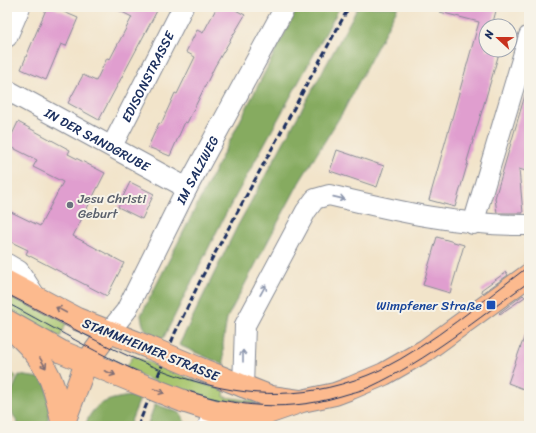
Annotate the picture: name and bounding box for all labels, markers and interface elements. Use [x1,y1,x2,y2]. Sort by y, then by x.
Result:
north arrow [478,18,518,58]
street label: EDISONSTRASSE [115,26,181,126]
text: N [479,27,500,42]
street label: IN DER SANDGRUBE [39,101,155,178]
street label: IM SALZWEG [169,132,225,209]
place label: Jesu Christi Geburt [77,187,147,225]
one-way arrow [332,194,345,202]
marker: Jesu Christi Geburt [65,200,75,210]
one-way arrow [259,284,267,296]
place label: Wimpfener Straße [376,294,482,317]
marker: Wimpfener Straße [485,299,497,311]
one-way arrow [55,306,67,314]
street label: STAMMHEIMER STRASSE [79,311,223,388]
one-way arrow [239,350,247,363]
one-way arrow [39,357,47,369]
one-way arrow [104,369,116,377]
one-way arrow [153,388,165,396]

